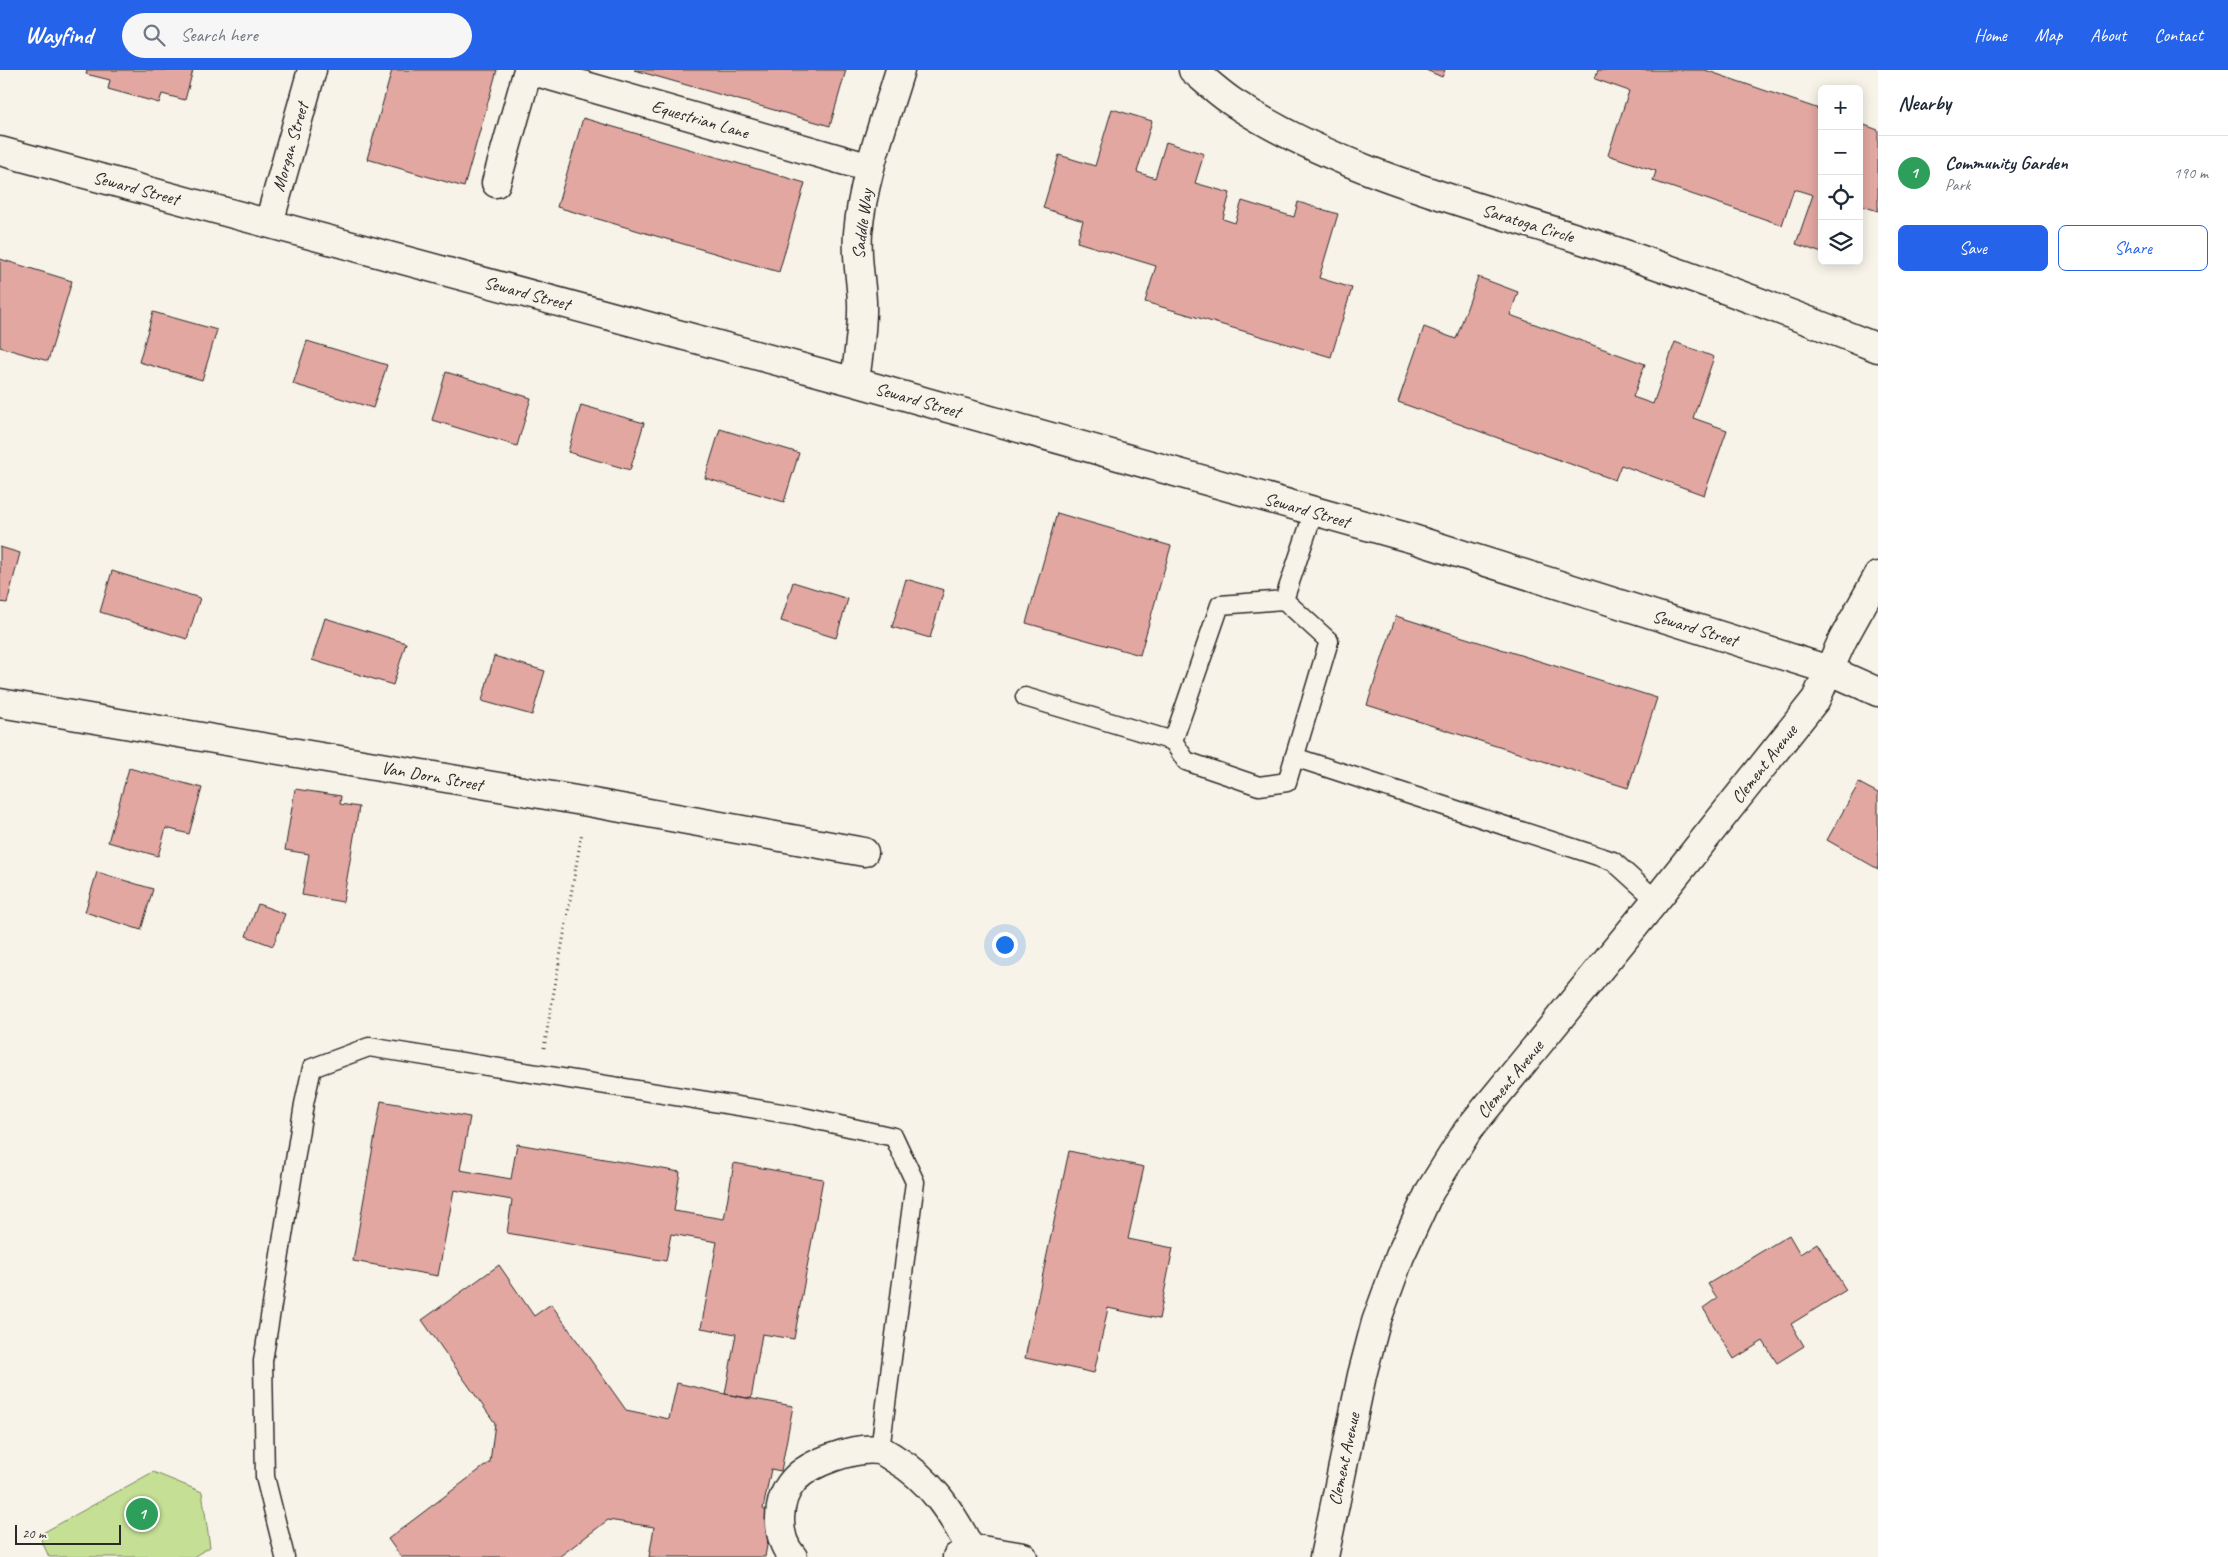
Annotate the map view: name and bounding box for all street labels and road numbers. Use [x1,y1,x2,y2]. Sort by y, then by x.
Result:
street label: Equestrian Lane [649,95,752,144]
street label: Morgan Street [267,97,314,194]
street label: Seward Street [91,166,184,211]
street label: Saddle Way [847,186,877,260]
street label: Saratoga Circle [1480,199,1578,248]
street label: Seward Street [482,271,575,316]
street label: Seward Street [873,377,966,424]
street label: Seward Street [1262,487,1355,534]
street label: Seward Street [1650,605,1743,652]
street label: Clement Avenue [1726,719,1802,808]
street label: Van Dorn Street [380,756,487,796]
street label: Clement Avenue [1472,1035,1549,1123]
street label: Clement Avenue [1323,1410,1365,1507]

